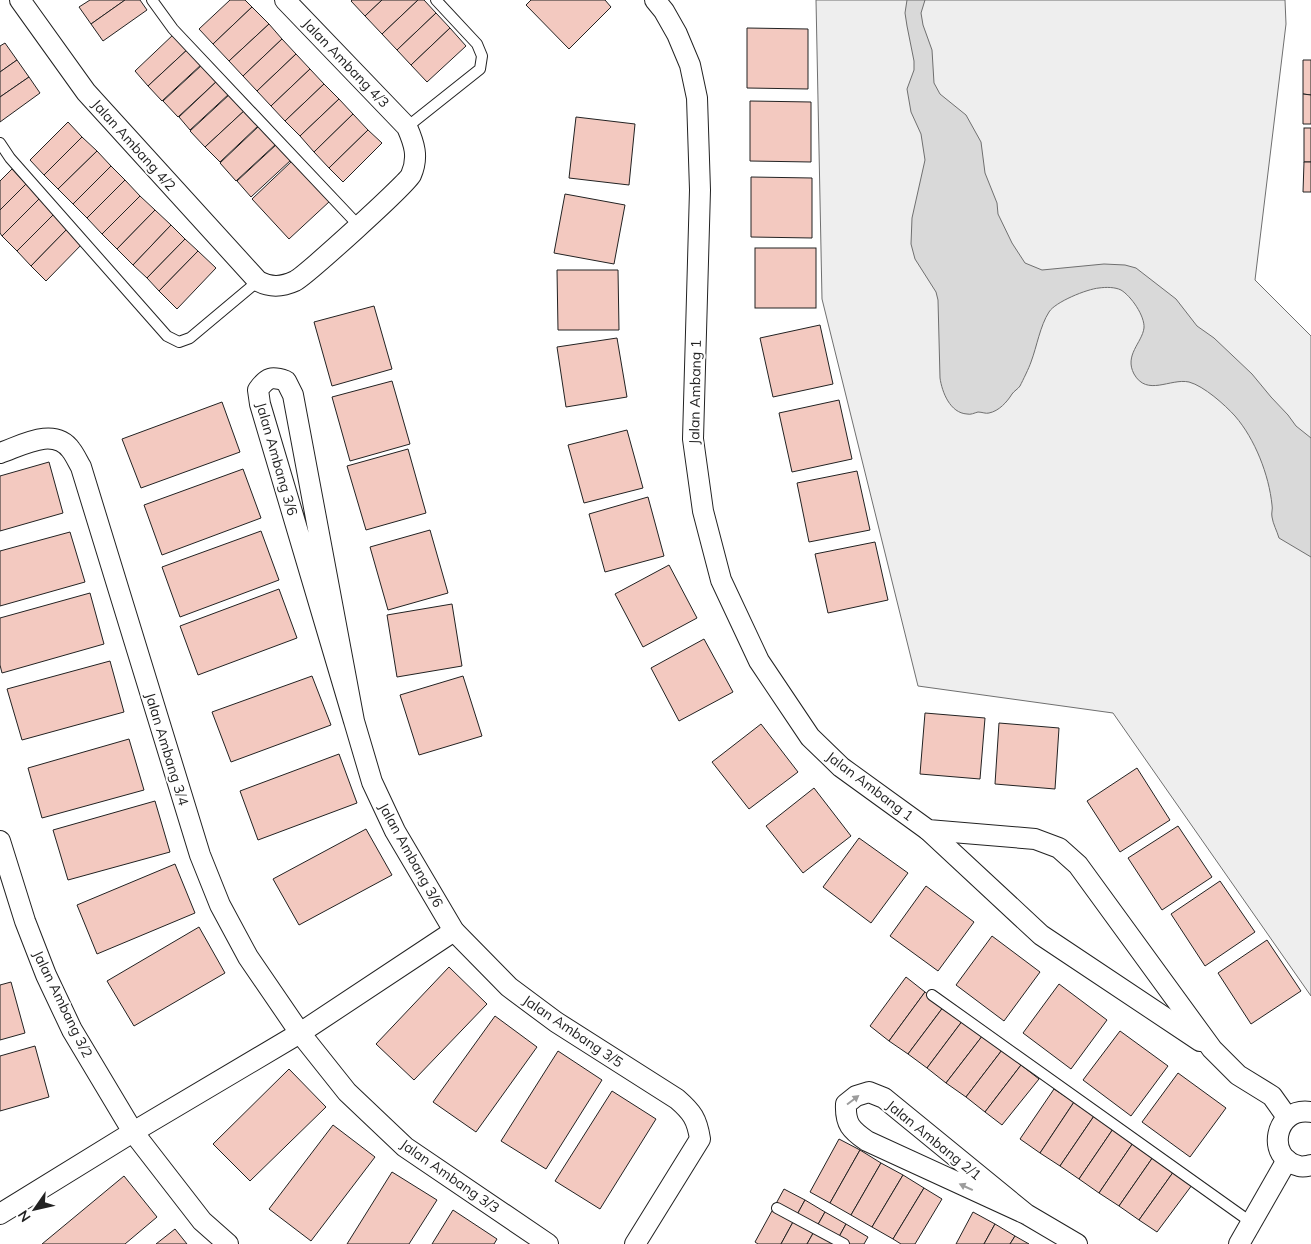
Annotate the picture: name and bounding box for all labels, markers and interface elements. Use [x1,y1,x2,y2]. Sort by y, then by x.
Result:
street label: Jalan Ambang 4/3 [299,15,393,111]
street label: Jalan Ambang 4/2 [88,95,180,195]
street label: Jalan Ambang 1 [685,340,705,444]
street label: Jalan Ambang 3/6 [252,400,302,518]
street label: Jalan Ambang 3/4 [141,690,193,808]
street label: Jalan Ambang 1 [823,747,917,825]
street label: Jalan Ambang 3/6 [375,799,447,911]
street label: Jalan Ambang 3/2 [29,947,97,1061]
street label: Jalan Ambang 3/5 [519,991,627,1071]
one-way arrow [846,1095,860,1105]
street label: Jalan Ambang 2/1 [883,1096,985,1184]
street label: Jalan Ambang 3/3 [397,1135,503,1217]
one-way arrow [959,1182,973,1190]
north arrow [10,1184,60,1234]
text: N [14,1207,35,1226]

